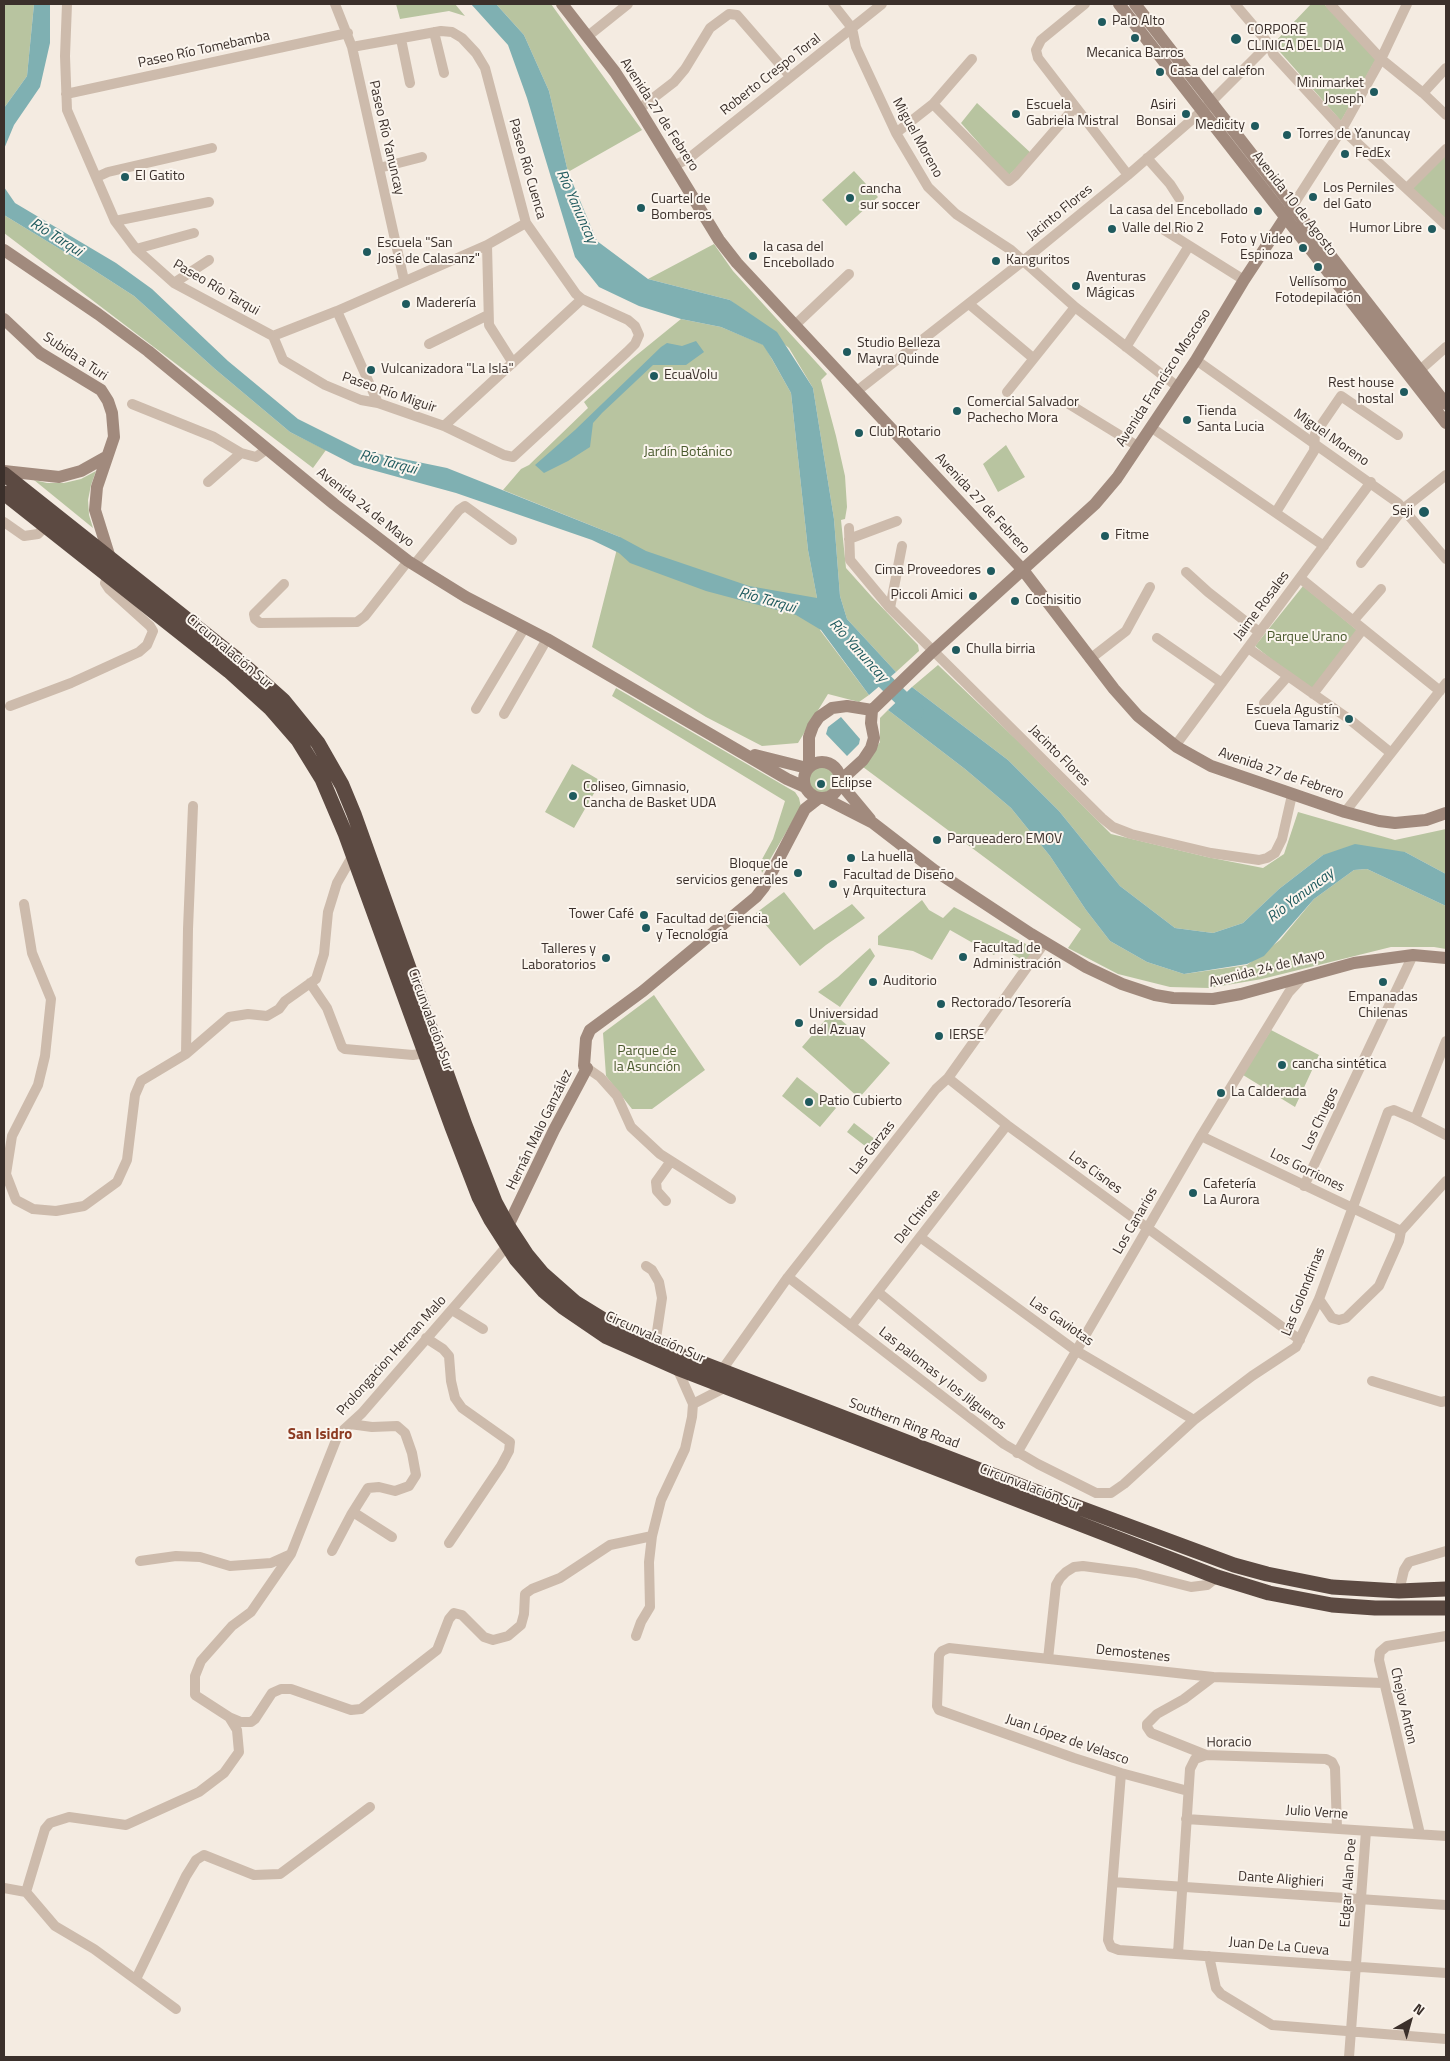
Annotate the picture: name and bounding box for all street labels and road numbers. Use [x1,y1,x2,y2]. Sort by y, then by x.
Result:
street label: Paseo Río Tomebamba [137,28,271,72]
street label: Roberto Crespo Toral [717,31,825,119]
street label: Avenida 27 de Febrero [616,55,702,175]
street label: Paseo Río Yanuncay [365,79,407,197]
street label: Miguel Moreno [888,95,946,181]
street label: Paseo Río Cuenca [505,117,549,221]
street label: Avenida 10 de Agosto [1248,148,1340,260]
street label: Jacinto Flores [1024,181,1096,245]
street label: Paseo Río Tarqui [170,256,262,320]
street label: Avenida Francisco Moscoso [1113,306,1215,450]
street label: Subida a Turi [39,329,111,385]
street label: Paseo Río Miguir [340,369,438,417]
street label: Miguel Moreno [1290,406,1372,470]
street label: Avenida 27 de Febrero [931,450,1033,558]
street label: Avenida 24 de Mayo [313,465,417,551]
street label: Jaime Rosales [1231,568,1293,644]
street label: Circunvalación Sur [183,611,275,693]
street label: Jacinto Flores [1025,722,1093,790]
street label: Avenida 27 de Febrero [1216,745,1346,803]
street label: Avenida 24 de Mayo [1207,946,1327,992]
street label: Circunvalación Sur [404,967,456,1073]
street label: Hernán Malo Ganzález [503,1067,577,1193]
street label: Los Chugos [1299,1085,1343,1153]
street label: Las Garzas [847,1118,899,1178]
street label: Los Gorriones [1267,1146,1347,1196]
street label: Los Cisnes [1065,1148,1125,1198]
street label: Los Canarios [1110,1185,1162,1257]
street label: Del Chirote [891,1186,945,1248]
street label: Las Golondrinas [1279,1245,1329,1339]
street label: Prolongacion Hernan Malo [334,1293,450,1419]
street label: Las Gaviotas [1026,1294,1096,1350]
street label: Circunvalación Sur [603,1309,707,1367]
street label: Las palomas y los Jilgueros [875,1324,1009,1434]
street label: Southern Ring Road [846,1395,962,1453]
street label: Circunvalación Sur [977,1461,1083,1515]
street label: Demostenes [1095,1642,1171,1666]
street label: Chejov Anton [1386,1666,1420,1746]
street label: Juan López de Velasco [1003,1711,1131,1769]
street label: Horacio [1206,1734,1252,1752]
street label: Julio Verne [1285,1802,1349,1824]
street label: Edgar Alan Poe [1338,1838,1360,1928]
street label: Dante Alighieri [1238,1869,1324,1891]
street label: Juan De La Cueva [1228,1934,1330,1960]

